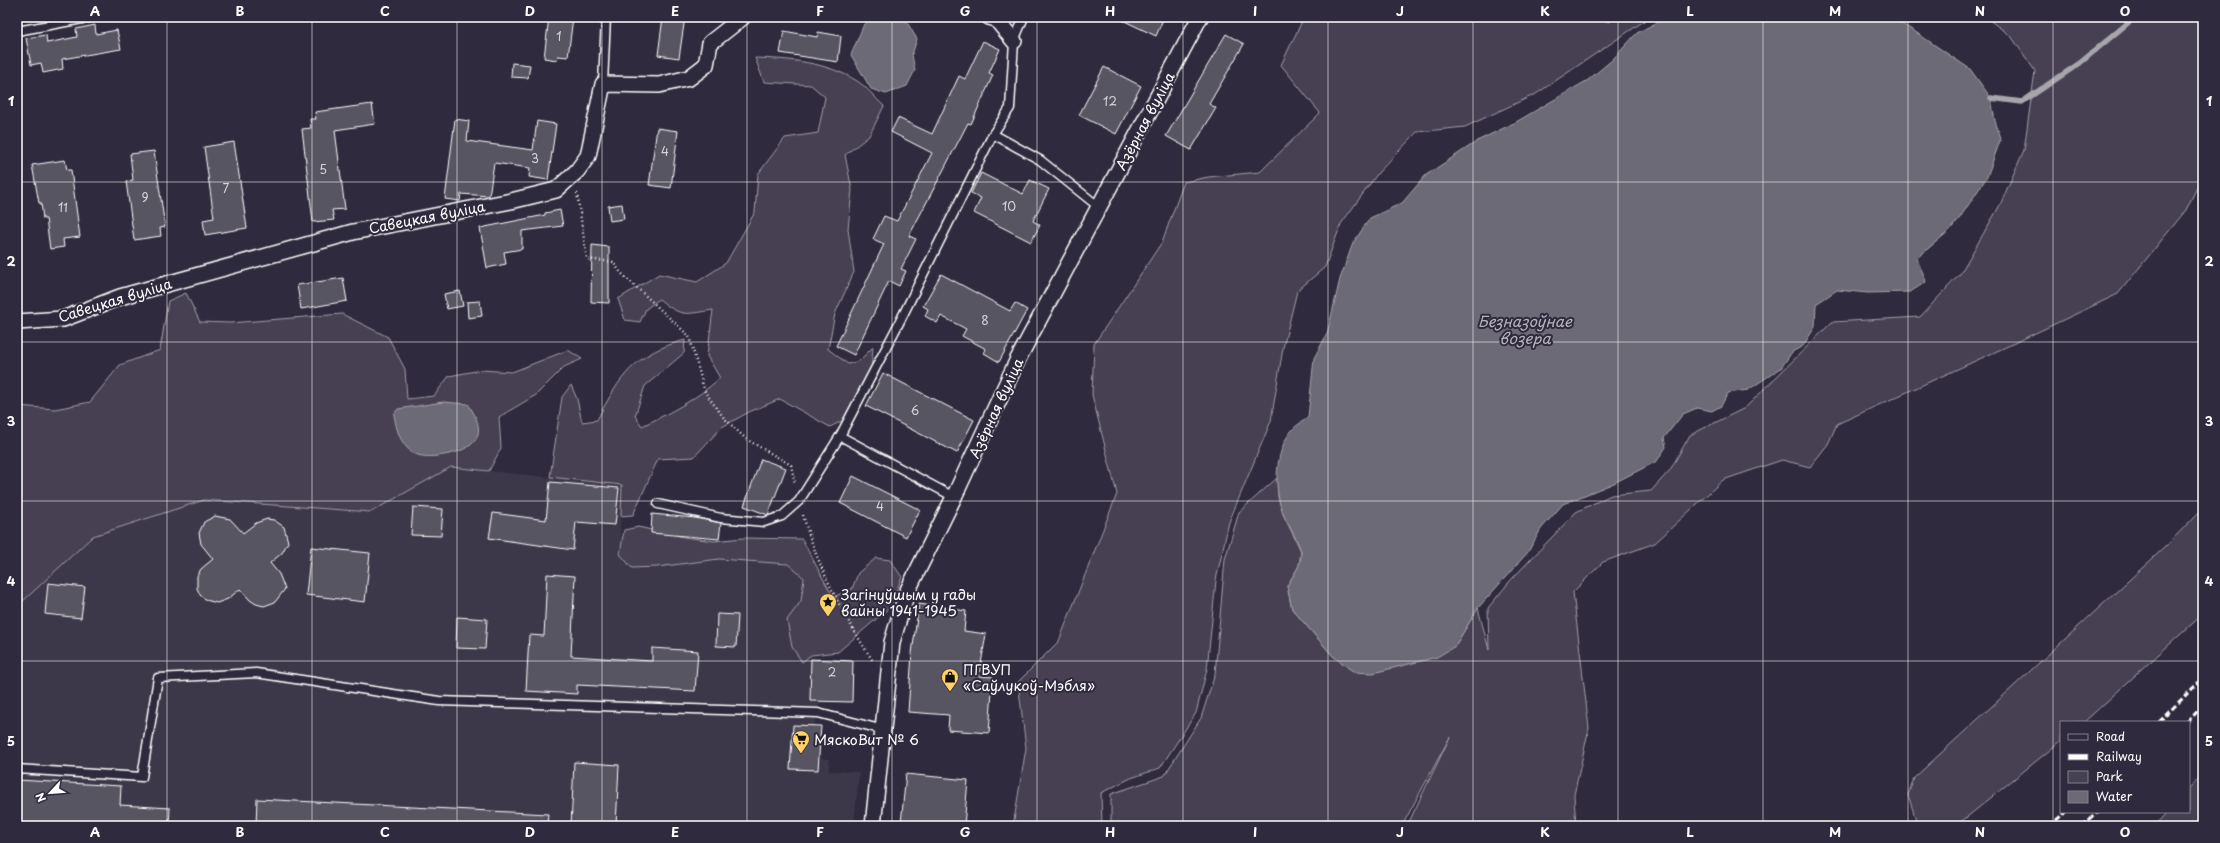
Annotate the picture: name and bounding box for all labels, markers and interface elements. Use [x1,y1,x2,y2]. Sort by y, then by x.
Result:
text: A [90,1,100,20]
text: B [236,1,245,20]
text: C [380,1,390,20]
text: D [525,1,535,20]
text: E [671,1,679,20]
text: F [816,1,824,20]
text: G [960,1,970,20]
text: H [1105,1,1115,20]
text: I [1253,1,1257,20]
text: J [1396,1,1404,20]
text: K [1540,1,1550,20]
text: L [1686,1,1694,20]
text: M [1829,1,1841,20]
text: N [1975,1,1985,20]
text: O [2120,1,2130,20]
house number: 1 [556,27,562,45]
street label: Азёрная вуліца [1110,68,1180,174]
text: 1 [8,91,14,110]
text: 1 [2206,91,2212,110]
house number: 12 [1103,92,1117,110]
house number: 4 [661,142,669,160]
house number: 3 [531,149,539,167]
house number: 5 [319,160,327,178]
house number: 7 [223,179,230,197]
house number: 9 [141,188,149,206]
street label: Савецкая вуліца [367,195,487,239]
house number: 10 [1002,197,1016,215]
house number: 11 [58,198,68,216]
text: 2 [6,251,16,270]
text: 2 [2204,251,2214,270]
street label: Савецкая вуліца [55,273,175,327]
water label: Безназоўнае возера [1478,309,1573,349]
house number: 8 [981,311,989,329]
street label: Азёрная вуліца [964,354,1029,462]
house number: 6 [911,401,919,419]
text: 3 [7,411,16,430]
text: 3 [2205,411,2214,430]
house number: 4 [876,497,884,515]
text: 4 [7,571,16,590]
text: 4 [2205,571,2214,590]
place label: Загінуўшым у гады вайны 1941-1945 [841,584,976,621]
place icon: Загінуўшым у гады вайны 1941-1945 [818,592,838,617]
place label: ПГВУП «Саўлукоў-Мэбля» [963,659,1095,696]
house number: 2 [828,663,836,681]
shop icon: ПГВУП «Саўлукоў-Мэбля» [940,667,960,692]
legend [2060,721,2190,813]
text: Road [2096,727,2125,745]
supermarket icon: МяскоВит № 6 [791,729,811,754]
place label: МяскоВит № 6 [814,729,919,750]
text: 5 [7,731,15,750]
text: 5 [2205,731,2213,750]
text: Railway [2096,747,2142,765]
text: Park [2096,767,2123,785]
north arrow [30,773,70,813]
text: Water [2096,787,2133,805]
text: N [31,790,50,805]
text: A [90,822,100,841]
text: B [236,822,245,841]
text: C [380,822,390,841]
text: D [525,822,535,841]
text: E [671,822,679,841]
text: F [816,822,824,841]
text: G [960,822,970,841]
text: H [1105,822,1115,841]
text: I [1253,822,1257,841]
text: J [1396,822,1404,841]
text: K [1540,822,1550,841]
text: L [1686,822,1694,841]
text: M [1829,822,1841,841]
text: N [1975,822,1985,841]
text: O [2120,822,2130,841]

